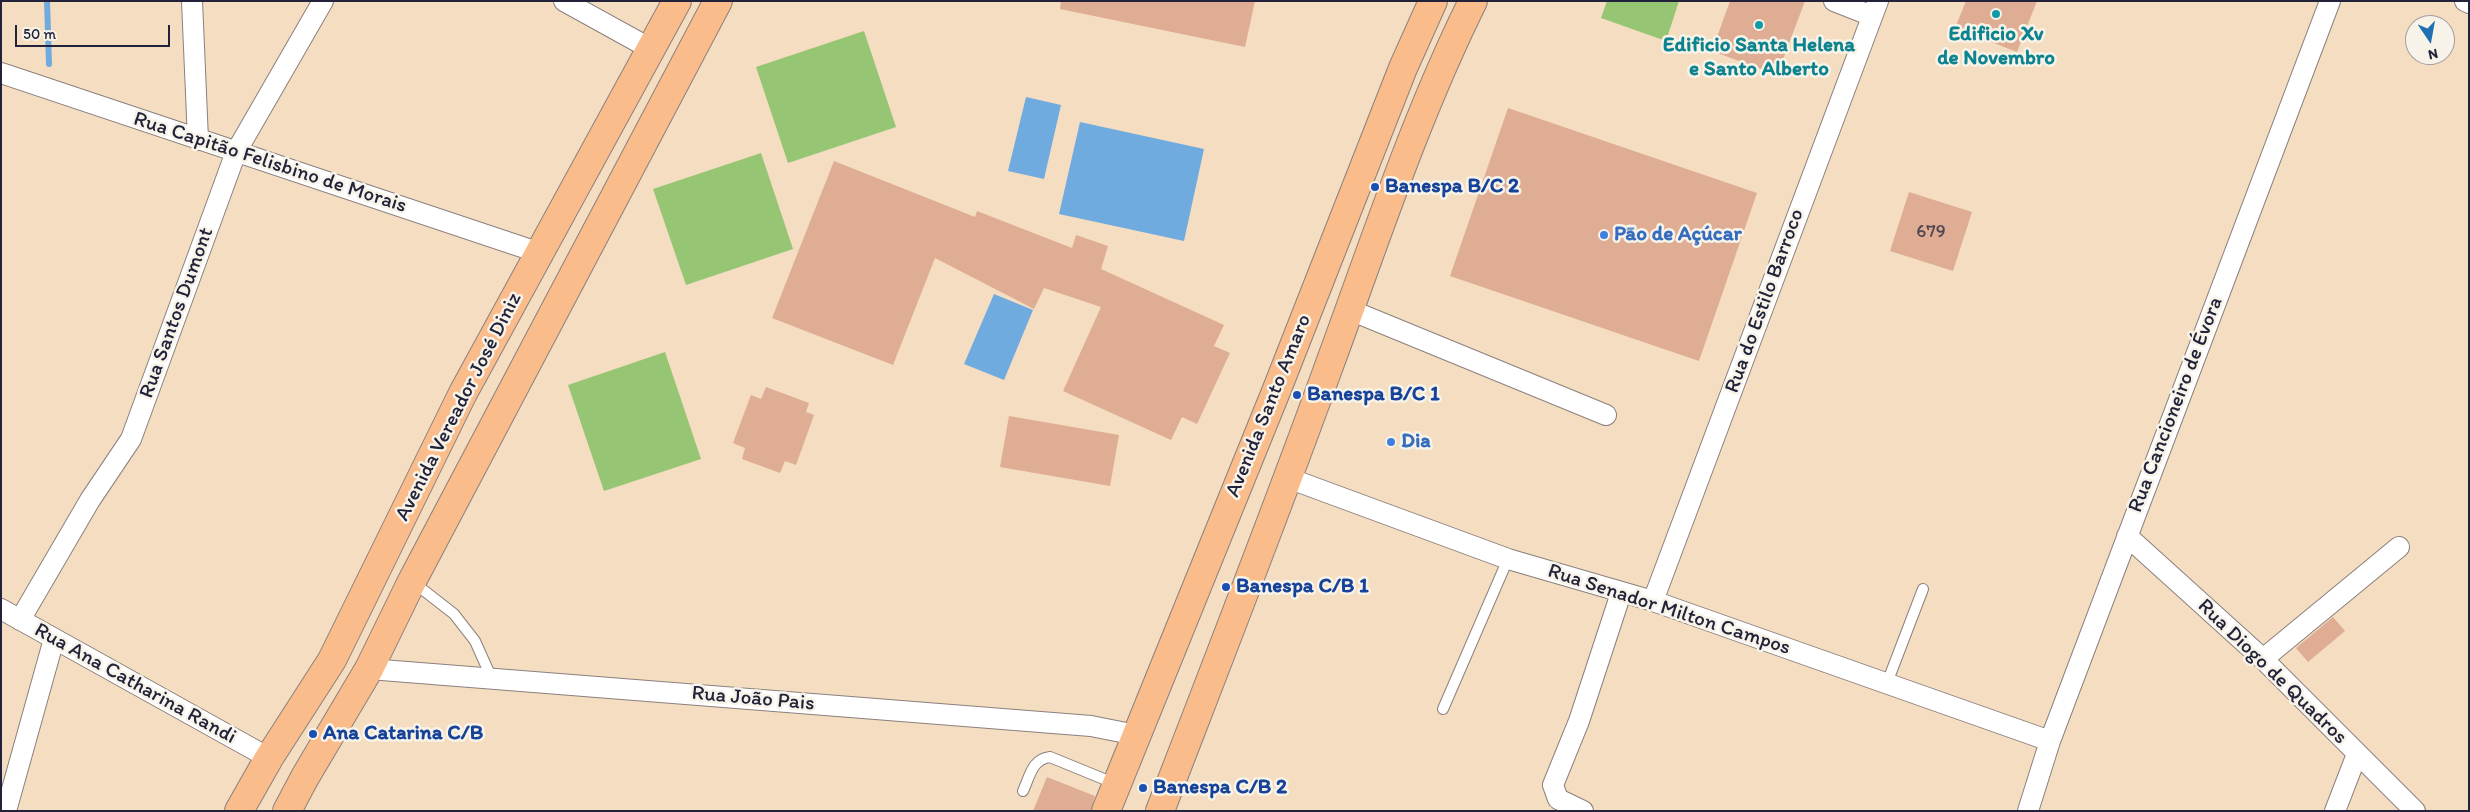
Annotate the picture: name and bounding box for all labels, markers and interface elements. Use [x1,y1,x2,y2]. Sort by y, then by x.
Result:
marker: Edificio Xv de Novembro [1990,8,2002,20]
scale bar [18,15,172,47]
north arrow [2405,15,2455,65]
marker: Edificio Santa Helena e Santo Alberto [1753,19,1765,31]
place label: Edificio Xv de Novembro [1937,22,2055,72]
text: 50 m [23,25,56,43]
place label: Edificio Santa Helena e Santo Alberto [1663,33,1855,83]
text: N [2427,45,2439,63]
street label: Rua Capitão Felisbino de Morais [130,107,410,219]
place label: Banespa B/C 2 [1385,174,1519,200]
marker: Banespa B/C 2 [1369,181,1381,193]
street label: Rua do Estilo Barroco [1720,206,1810,396]
house number: 679 [1916,221,1946,243]
place label: Pão de Açúcar [1614,222,1742,248]
street label: Rua Santos Dumont [134,224,220,402]
marker: Pão de Açúcar [1598,229,1610,241]
street label: Avenida Vereador José Diniz [390,289,528,525]
street label: Rua Cancioneiro de Évora [2123,294,2229,516]
street label: Avenida Santo Amaro [1221,311,1317,501]
place label: Banespa B/C 1 [1307,382,1440,408]
marker: Banespa B/C 1 [1291,389,1303,401]
place label: Dia [1401,429,1431,455]
marker: Dia [1385,436,1397,448]
street label: Rua Senador Milton Campos [1544,559,1794,661]
place label: Banespa C/B 1 [1236,574,1369,600]
marker: Banespa C/B 1 [1220,581,1232,593]
street label: Rua Diogo de Quadros [2192,594,2352,750]
street label: Rua Ana Catharina Randi [30,618,240,750]
street label: Rua João Pais [691,681,815,717]
place label: Ana Catarina C/B [323,721,483,747]
marker: Ana Catarina C/B [307,728,319,740]
place label: Banespa C/B 2 [1153,775,1287,801]
marker: Banespa C/B 2 [1137,782,1149,794]

